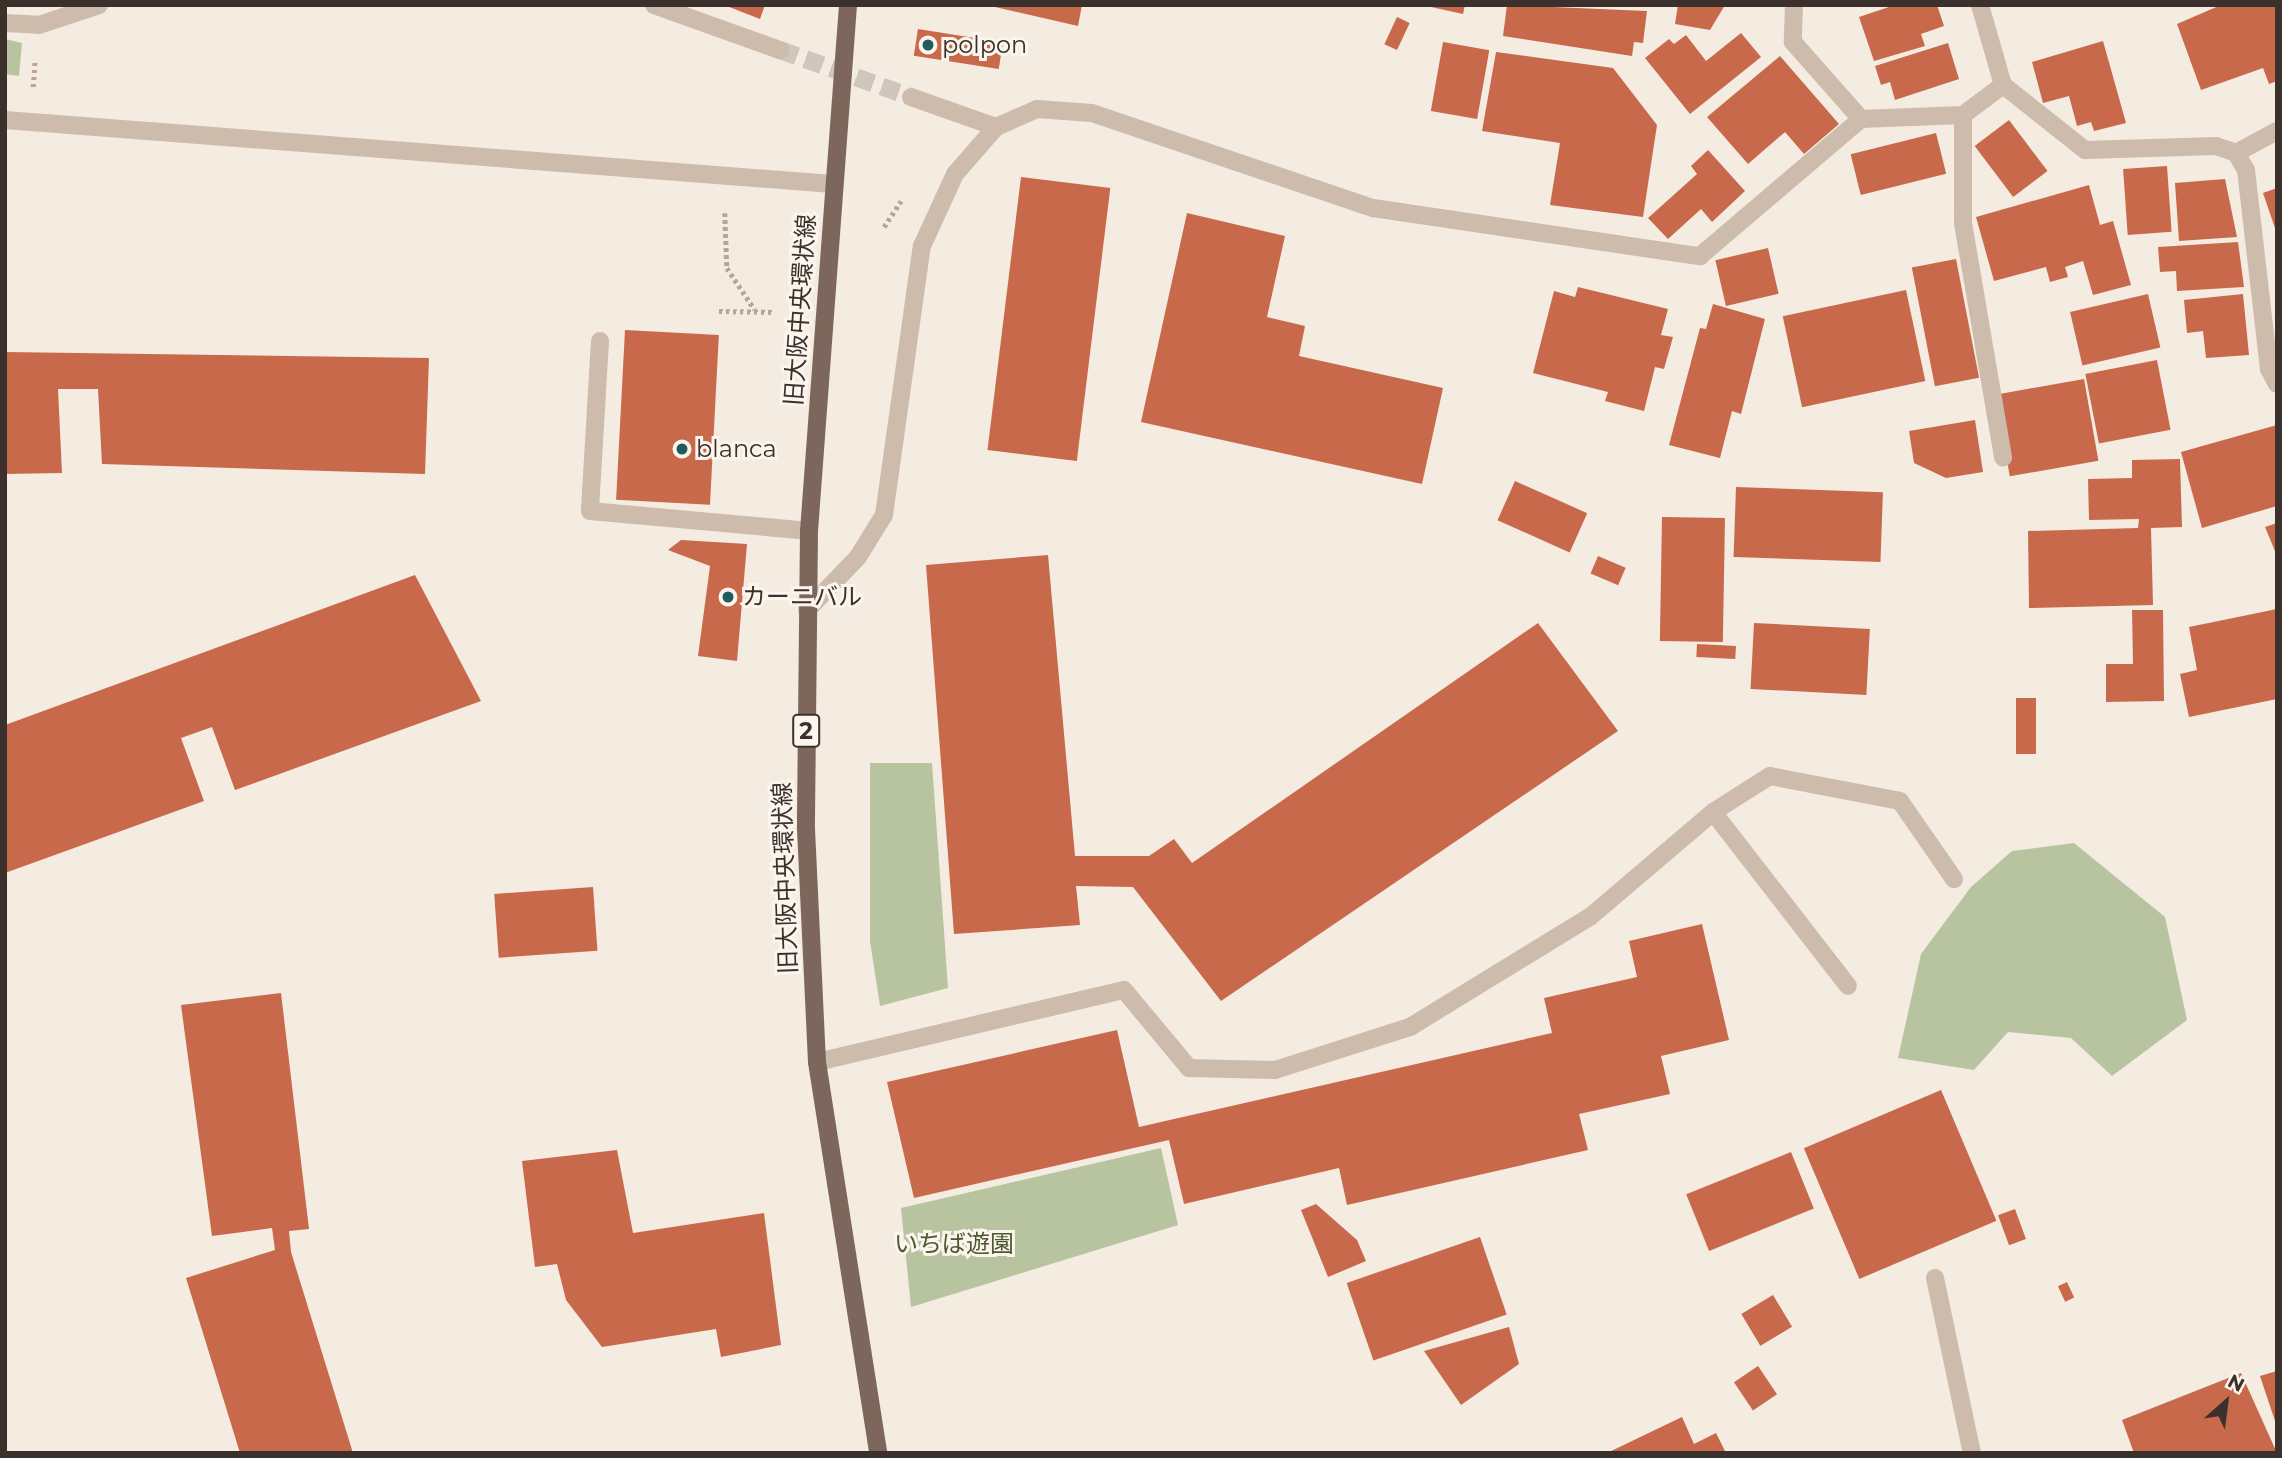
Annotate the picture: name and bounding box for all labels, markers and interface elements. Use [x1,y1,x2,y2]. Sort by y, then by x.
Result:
place label: polpon [942,31,1027,59]
marker: polpon [920,37,936,53]
street label: 旧大阪中央環状線 [779,213,821,407]
place label: blanca [696,435,777,463]
marker: blanca [674,441,690,457]
place label: カーニバル [742,583,862,611]
marker: カーニバル [720,589,736,605]
road number: 2 [792,712,820,750]
street label: 旧大阪中央環状線 [767,782,803,974]
park label: いちば遊園 [894,1230,1014,1258]
north arrow [2191,1367,2261,1437]
text: N [2224,1369,2248,1397]

